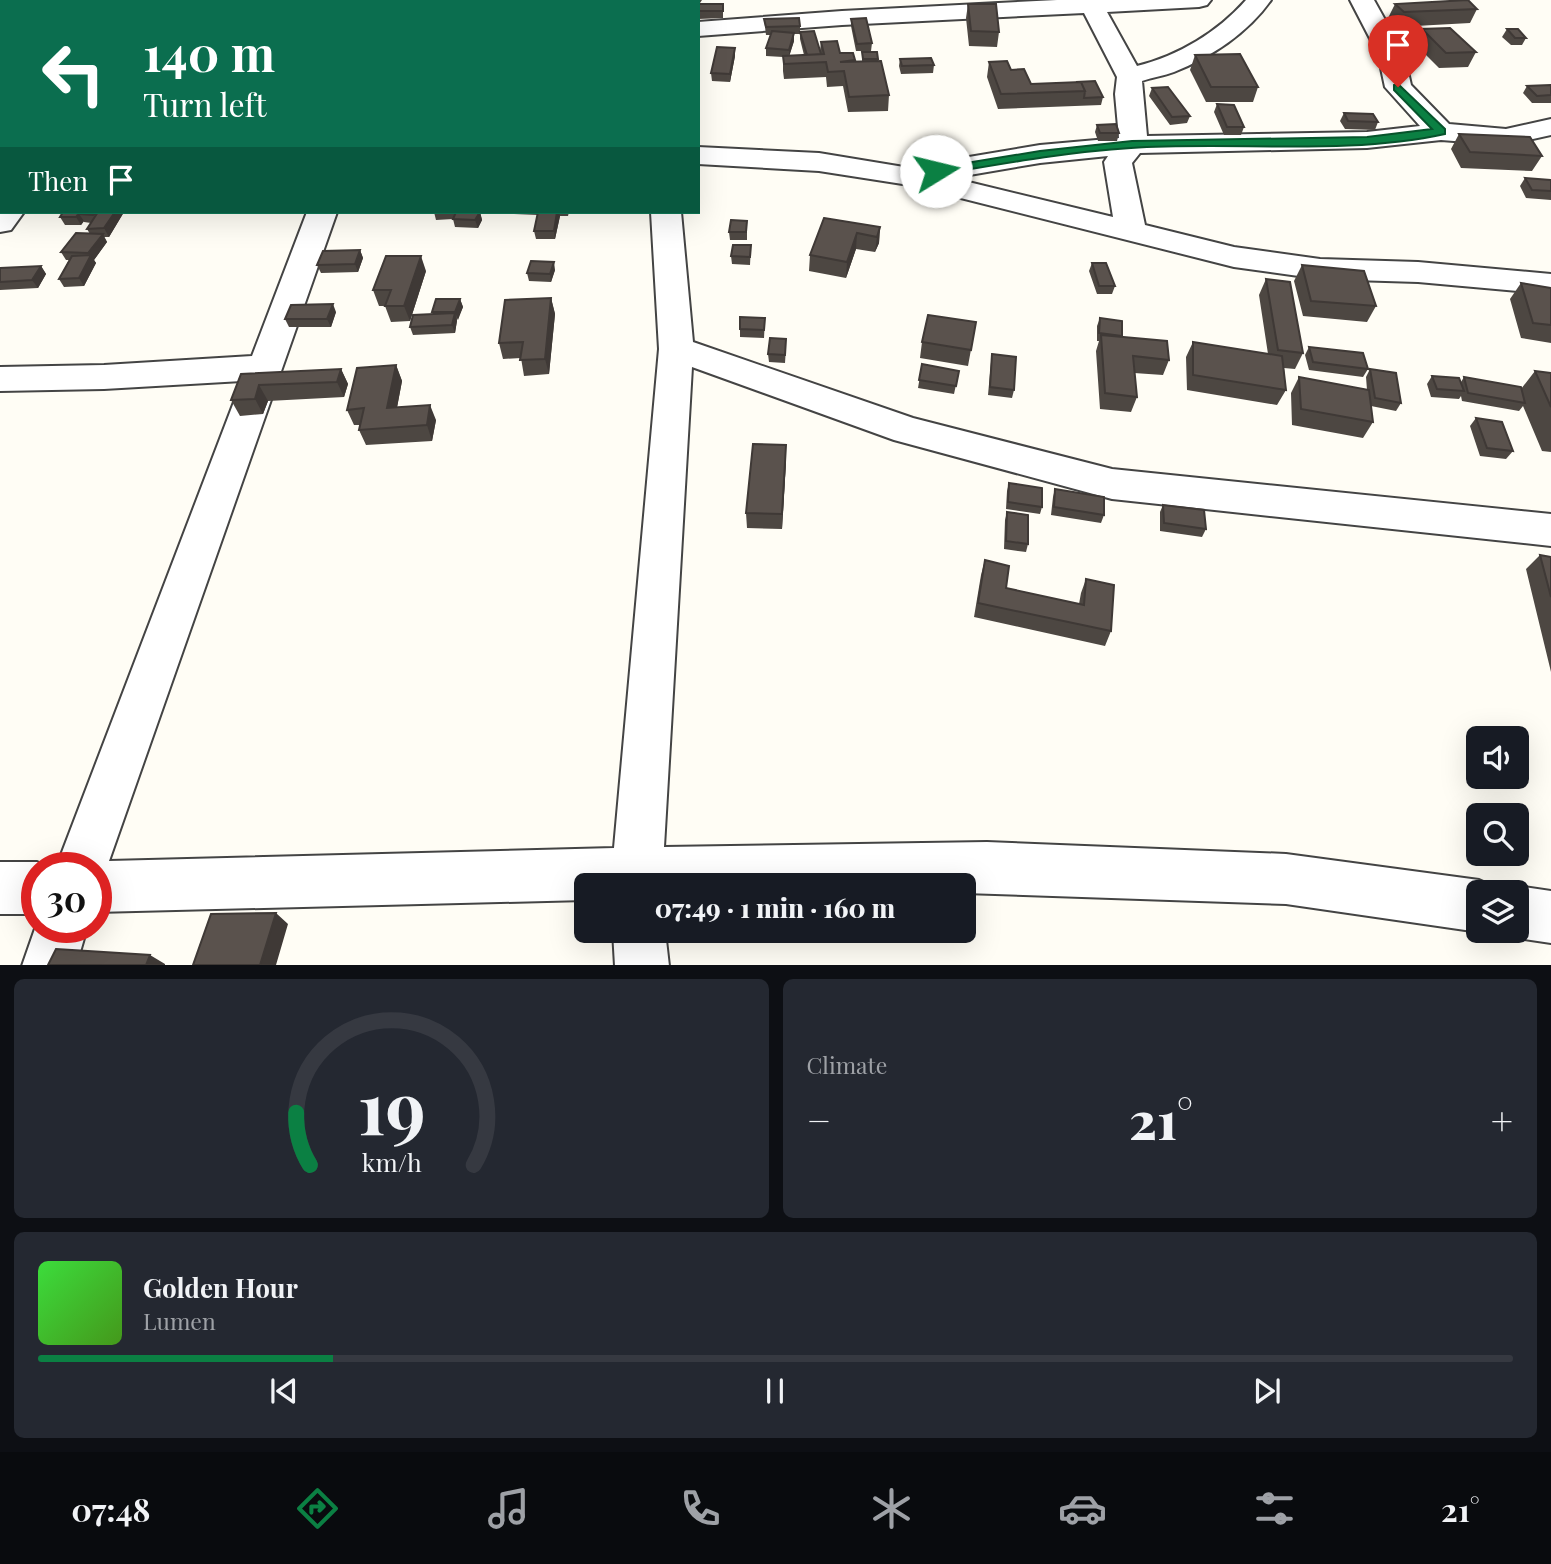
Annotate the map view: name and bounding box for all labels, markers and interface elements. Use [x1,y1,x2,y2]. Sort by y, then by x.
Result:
pin [1368,15,1428,87]
text: 140 m [143,19,275,84]
icon: arrive [1379,26,1417,64]
icon: left [28,28,119,119]
text: Turn left [143,82,267,125]
position arrow [899,134,973,208]
icon: arrive [102,161,140,199]
text: Then [28,163,88,198]
map controls [1466,726,1529,943]
button: sound [1466,726,1529,789]
button: search [1466,803,1529,866]
speed limit sign: 30 [21,852,112,943]
button: layers [1466,880,1529,943]
text: 07:49 · 1 min · 160 m [655,890,895,925]
text: Climate [807,1049,887,1080]
text: 19 [357,1056,425,1153]
text: 21° [1129,1084,1193,1153]
text: − [807,1094,831,1145]
text: + [1491,1094,1513,1145]
text: km/h [361,1144,422,1177]
text: Golden Hour [143,1270,298,1305]
text: Lumen [143,1305,216,1336]
icon: previous [265,1372,303,1410]
icon: pause [756,1372,794,1410]
icon: next [1248,1372,1286,1410]
icon: directions [293,1484,342,1533]
icon: music [484,1484,533,1533]
icon: phone [676,1484,725,1533]
icon: climate [867,1484,916,1533]
icon: car [1058,1484,1107,1533]
icon: filters [1250,1484,1299,1533]
text: 07:48 [71,1487,151,1530]
text: 21° [1441,1487,1480,1530]

